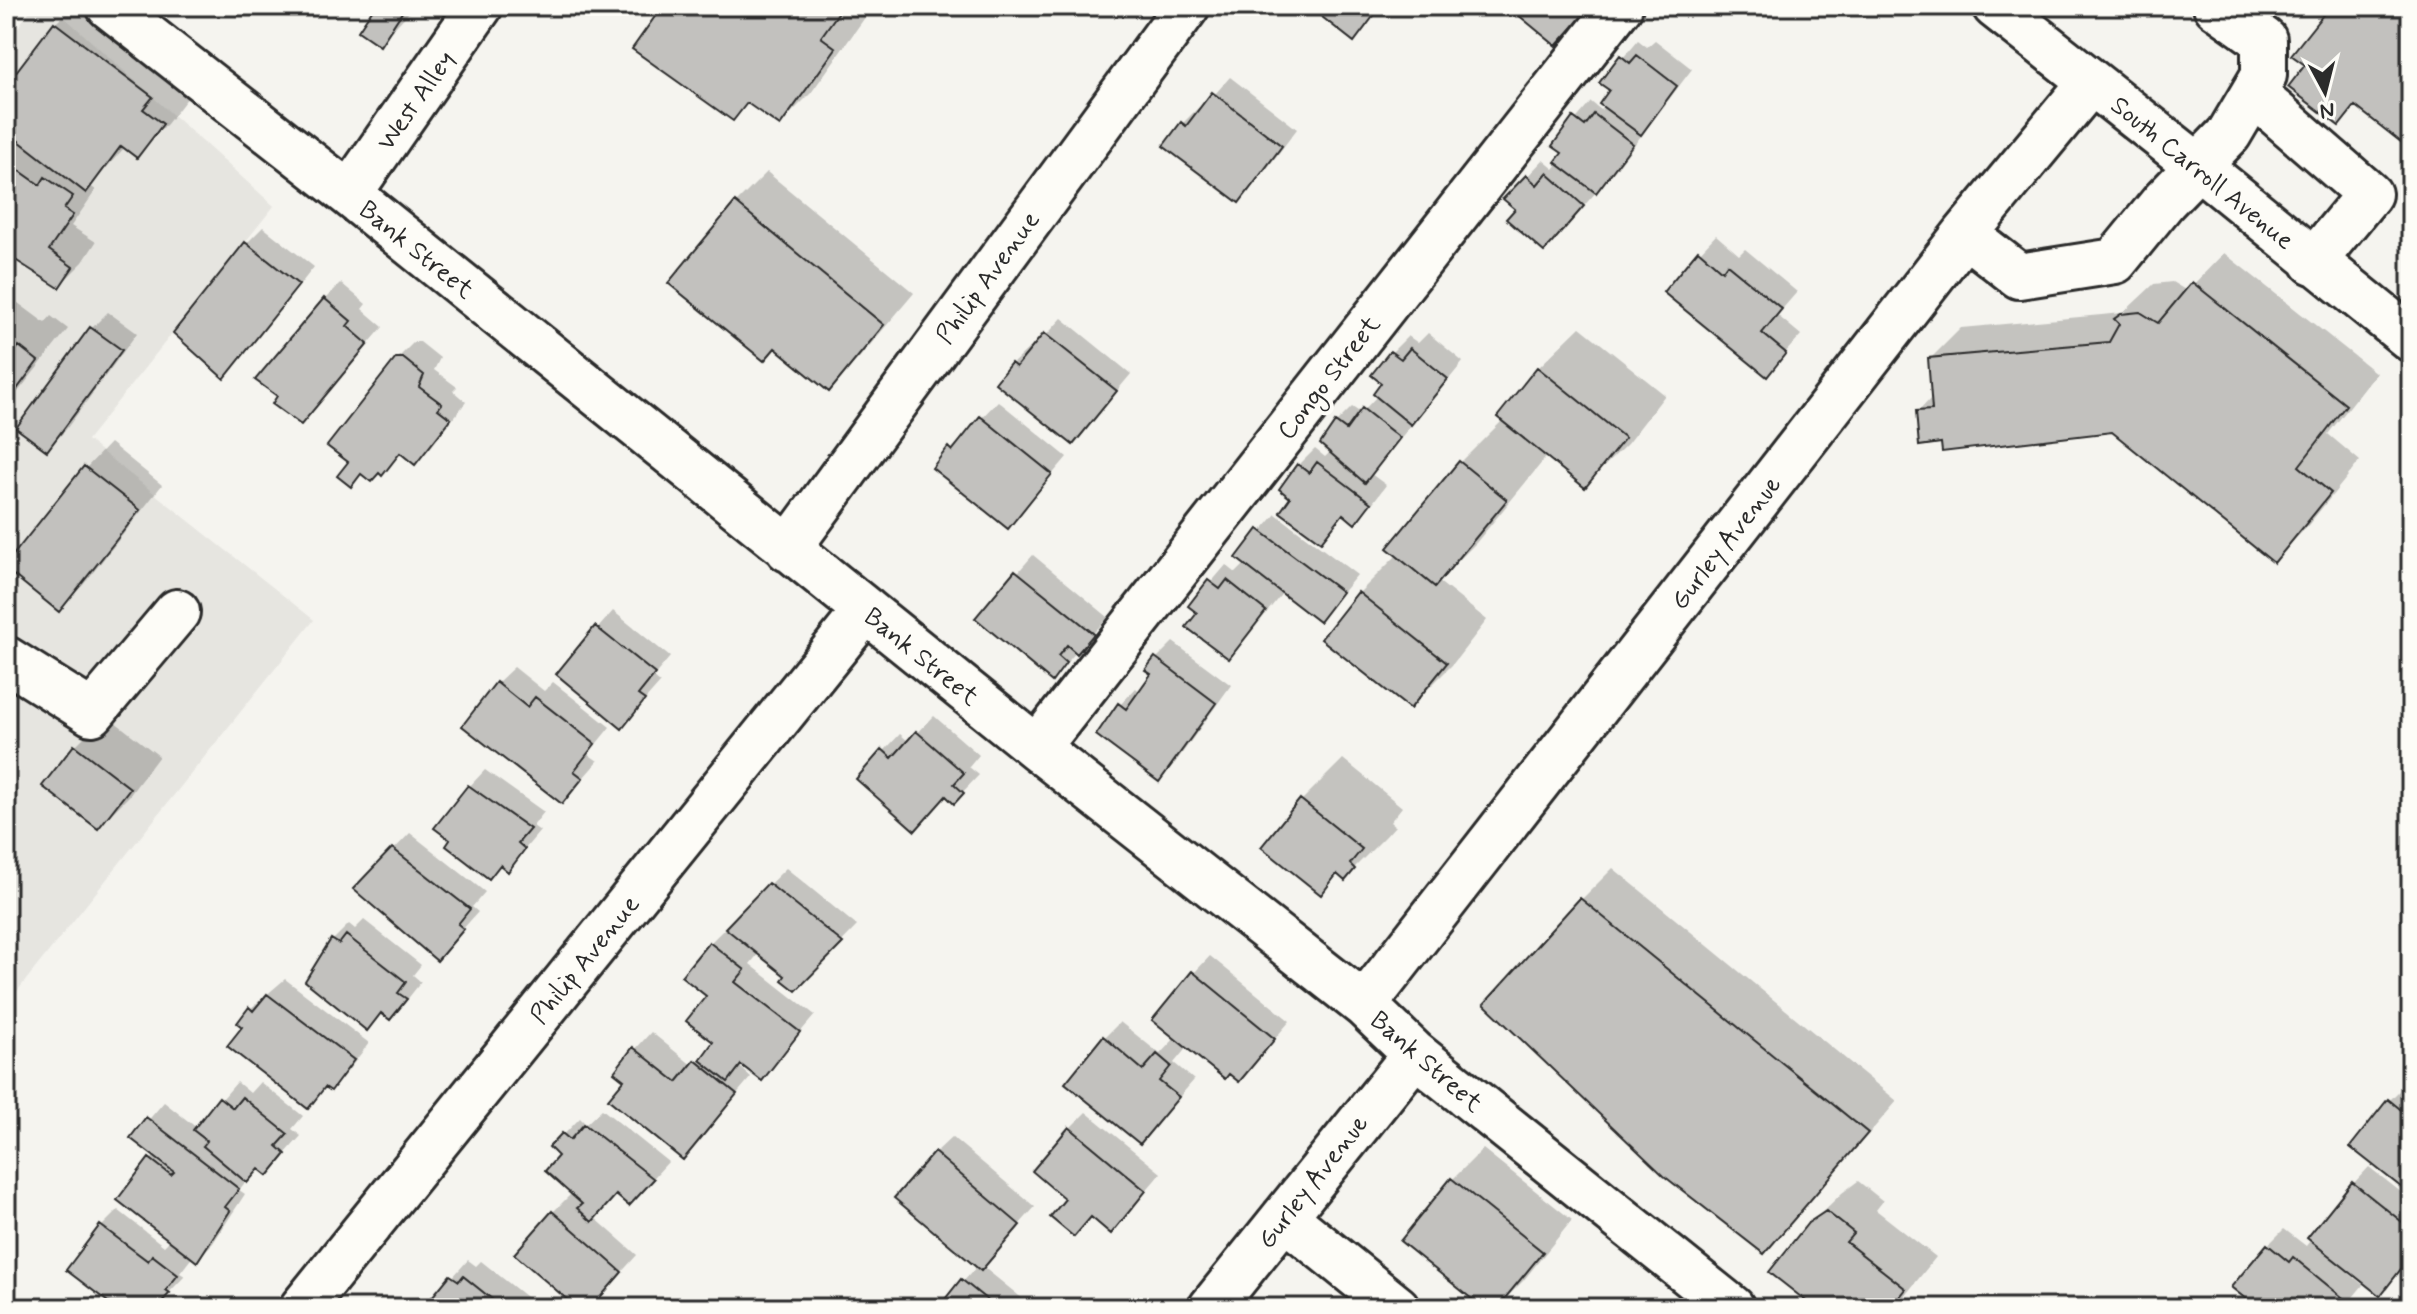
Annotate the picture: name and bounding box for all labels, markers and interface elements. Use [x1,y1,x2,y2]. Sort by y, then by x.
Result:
street label: West Alley [370,44,463,158]
north arrow [2285,52,2365,132]
street label: South Carroll Avenue [2103,89,2301,258]
text: N [2318,95,2336,125]
street label: Bank Street [351,194,480,307]
street label: Philip Avenue [929,205,1049,351]
street label: Congo Street [1270,309,1390,449]
street label: Gurley Avenue [1663,469,1790,617]
street label: Bank Street [856,601,985,714]
street label: Philip Avenue [523,889,648,1032]
street label: Bank Street [1362,1004,1489,1121]
street label: Gurley Avenue [1250,1108,1377,1256]

